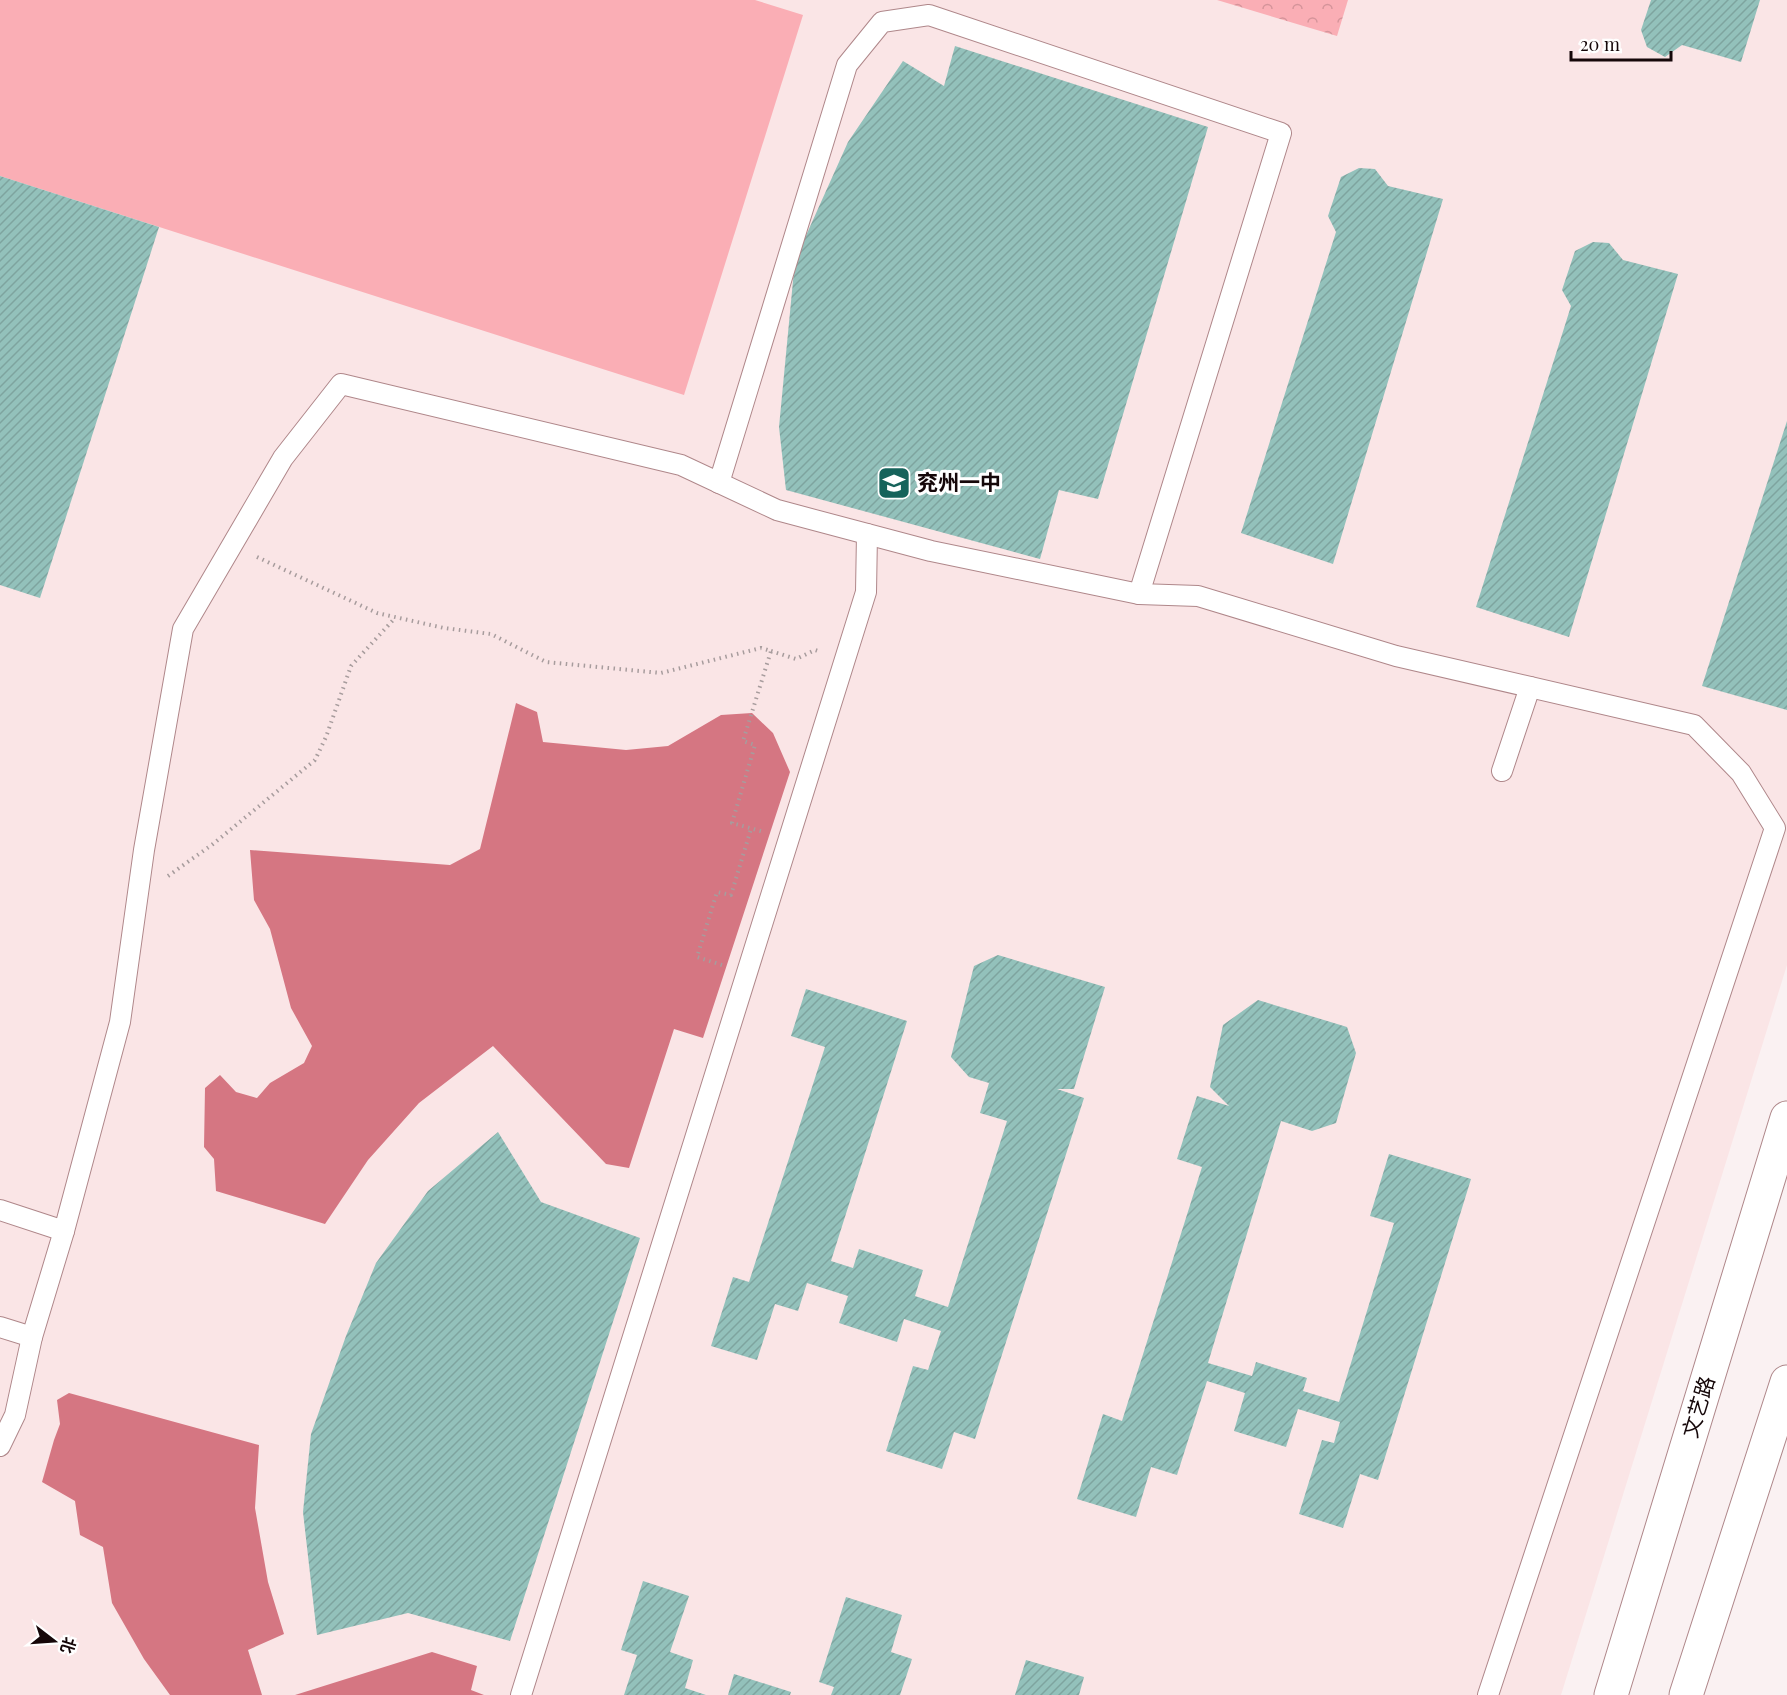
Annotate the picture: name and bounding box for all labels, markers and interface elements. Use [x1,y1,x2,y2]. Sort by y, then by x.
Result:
scale bar [1571,24,1672,62]
text: 20 m [1580,32,1620,56]
school or university icon: 兖州一中 [876,465,912,501]
place label: 兖州一中 [917,467,1001,495]
street label: 文艺路 [1674,1372,1720,1441]
north arrow [24,1611,84,1671]
text: 北 [56,1635,81,1656]

